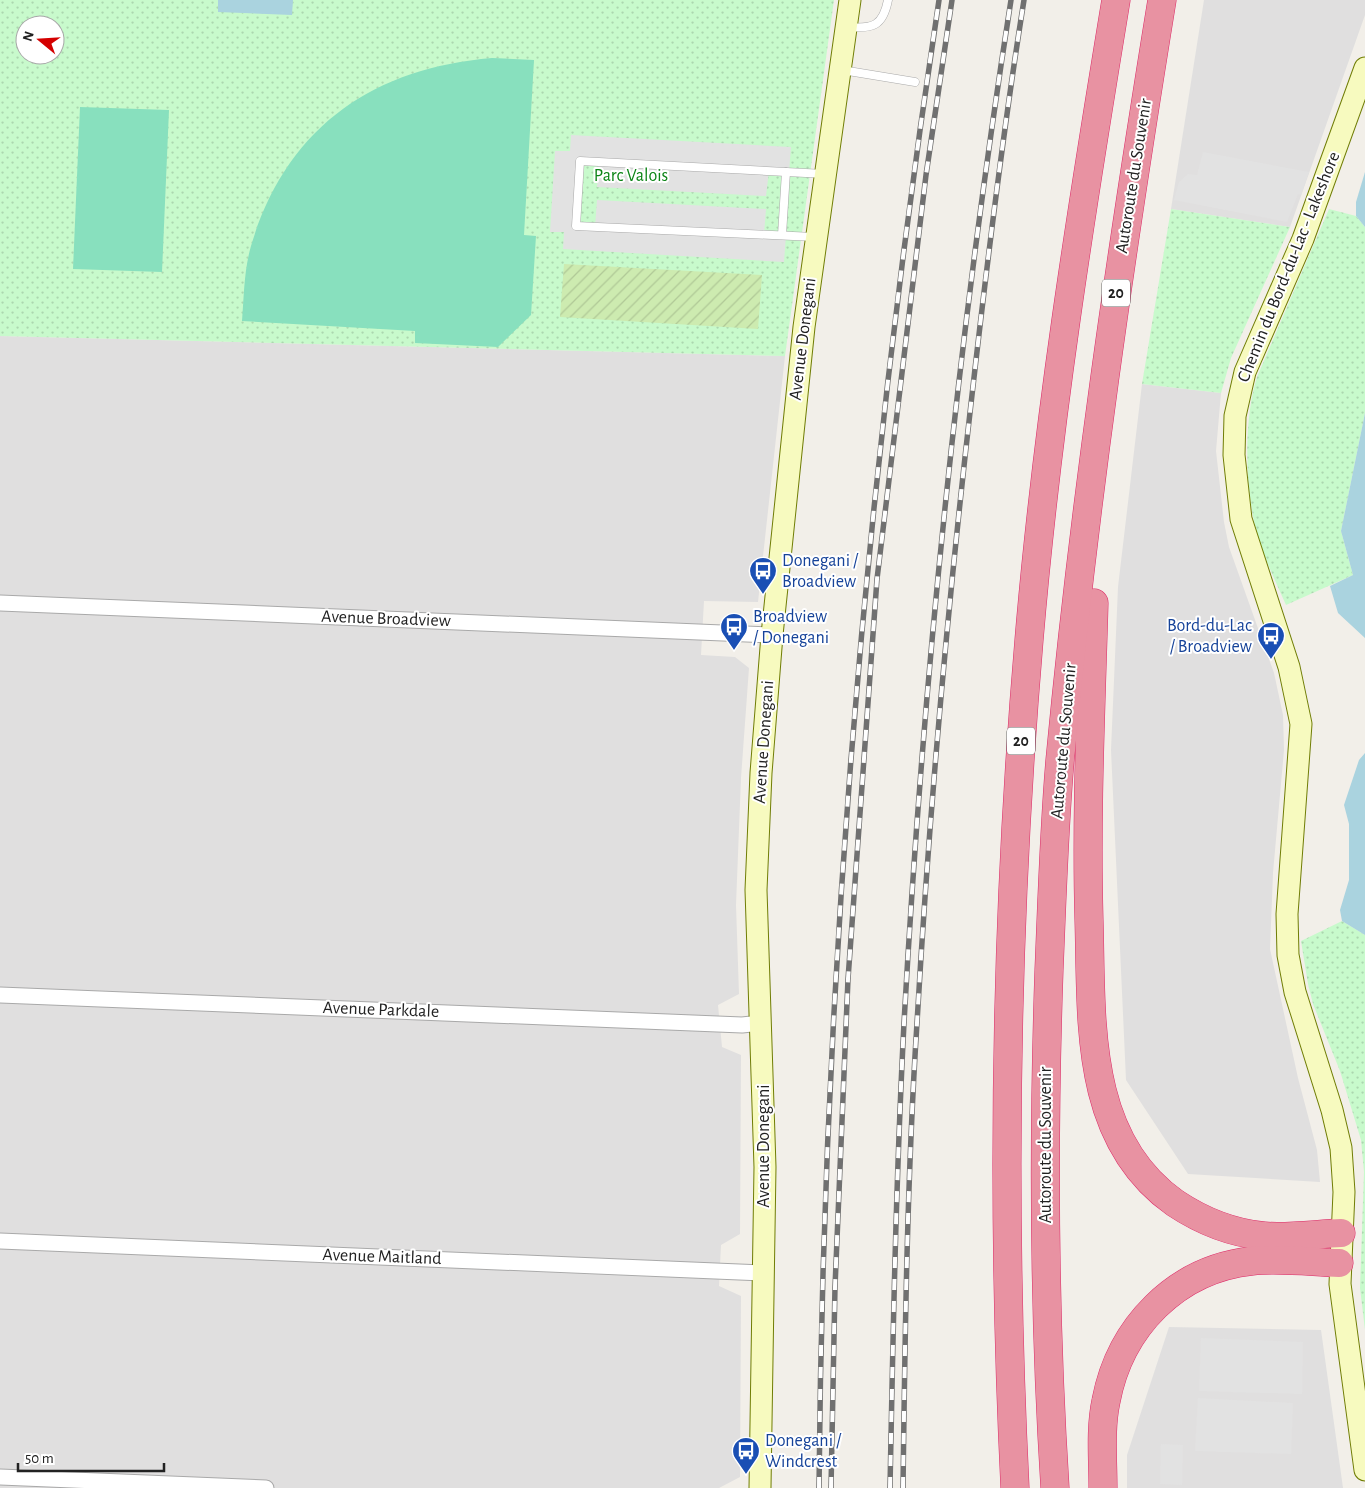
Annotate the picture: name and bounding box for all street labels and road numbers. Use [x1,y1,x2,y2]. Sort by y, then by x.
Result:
street label: Autoroute du Souvenir [1113,97,1155,255]
street label: Chemin du Bord-du-Lac - Lakeshore [1234,149,1344,385]
street label: Avenue Donegani [787,277,819,401]
road number: 20 [1102,280,1130,306]
street label: Avenue Broadview [321,608,451,630]
street label: Autoroute du Souvenir [1048,662,1080,820]
street label: Avenue Donegani [751,680,777,804]
road number: 20 [1007,728,1035,754]
street label: Avenue Parkdale [322,999,440,1021]
street label: Autoroute du Souvenir [1037,1067,1055,1223]
street label: Avenue Donegani [755,1084,773,1208]
street label: Avenue Maitland [322,1246,442,1268]

